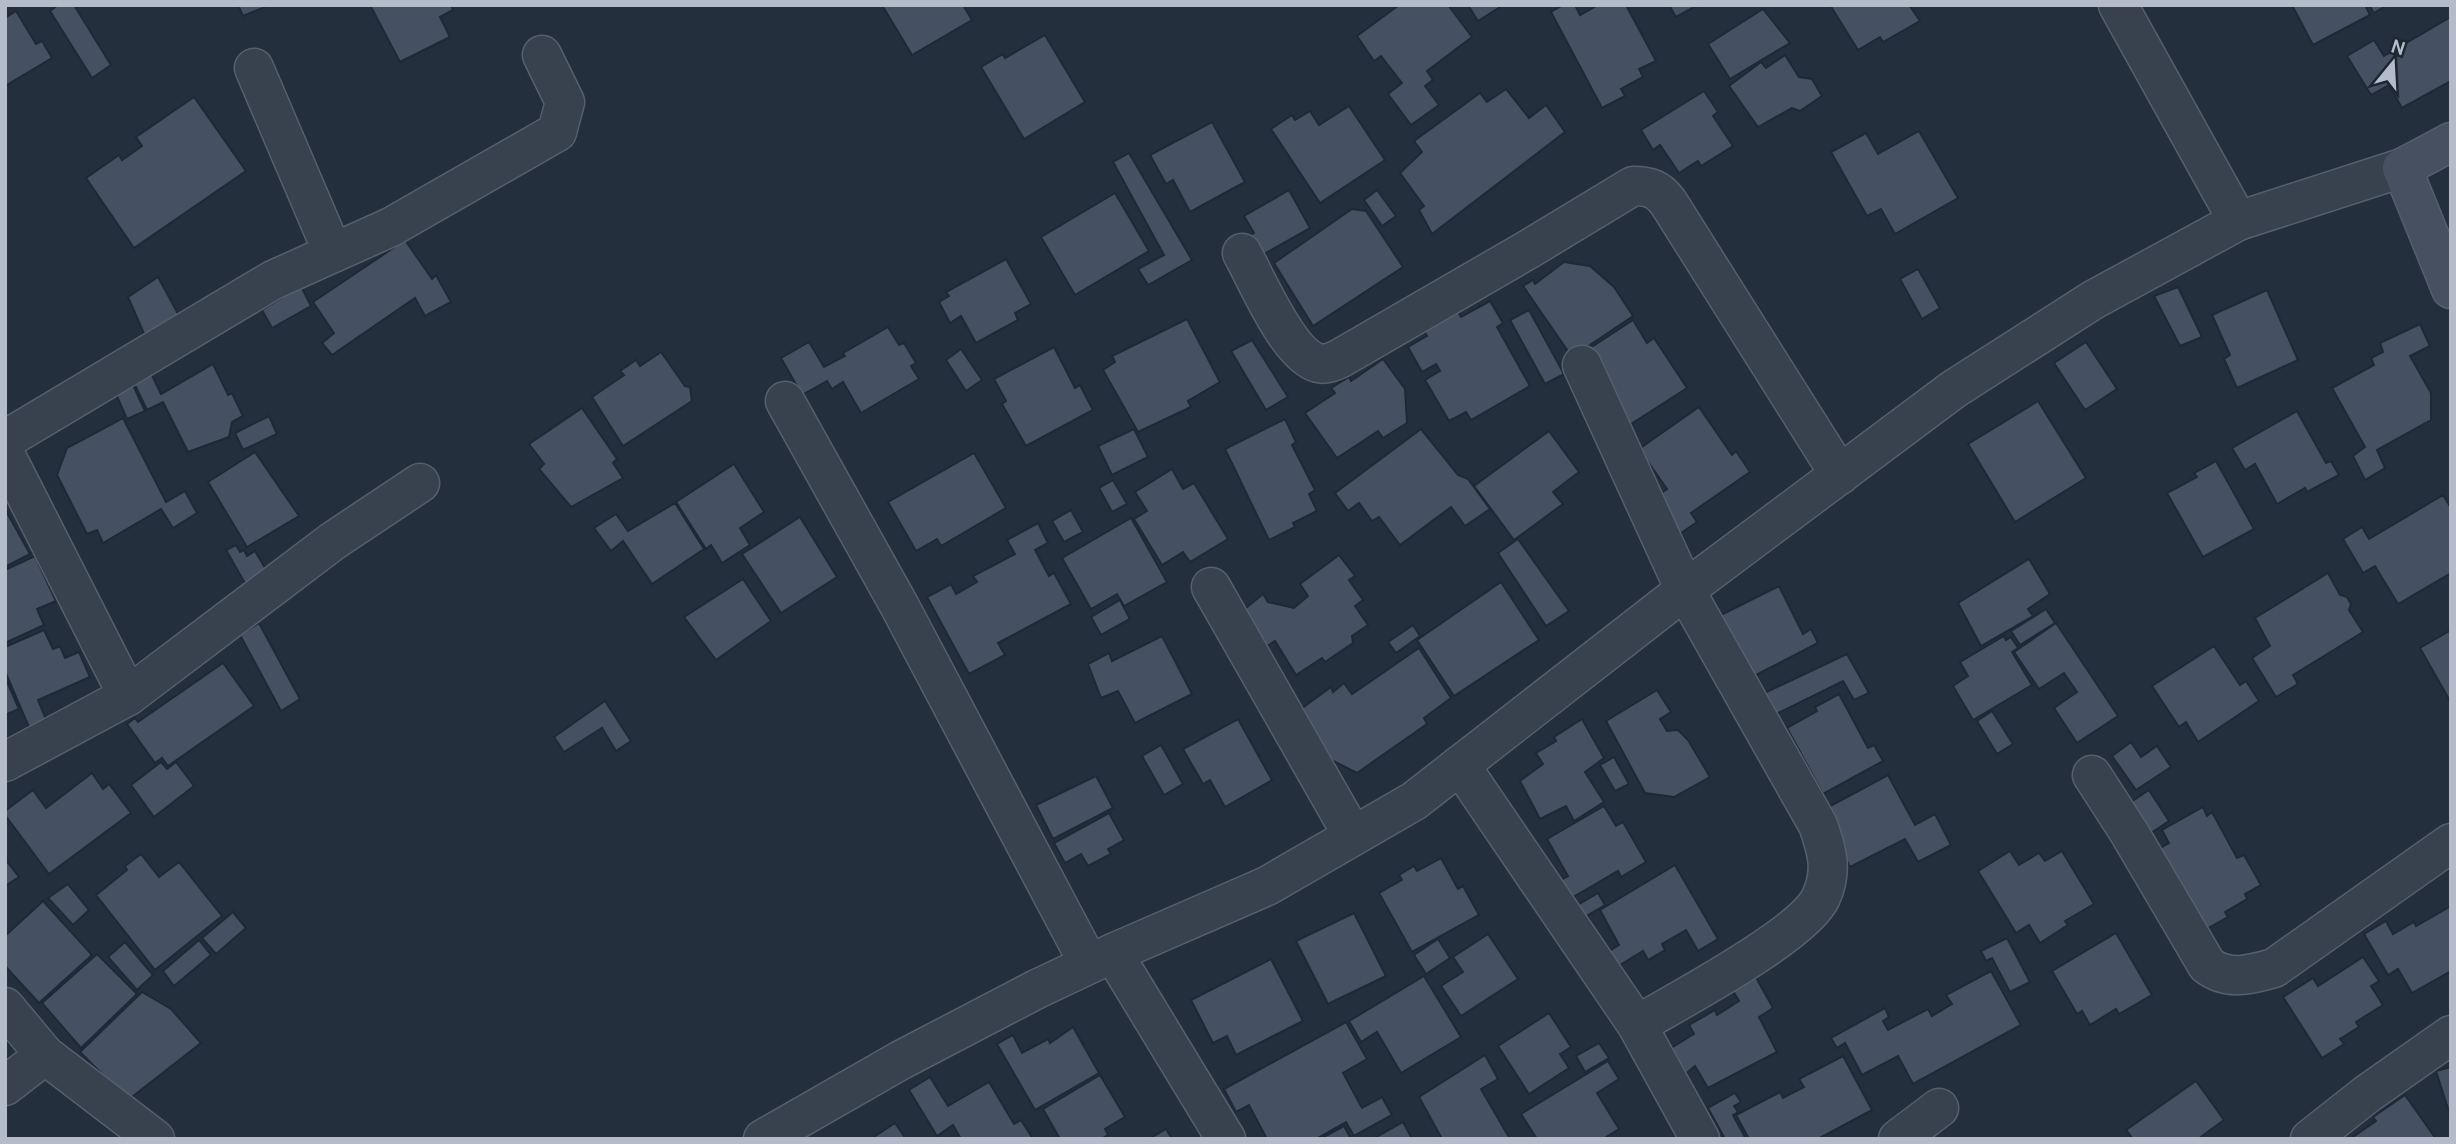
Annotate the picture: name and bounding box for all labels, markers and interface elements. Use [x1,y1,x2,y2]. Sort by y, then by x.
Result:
north arrow [2358,28,2428,98]
text: N [2388,34,2408,60]

